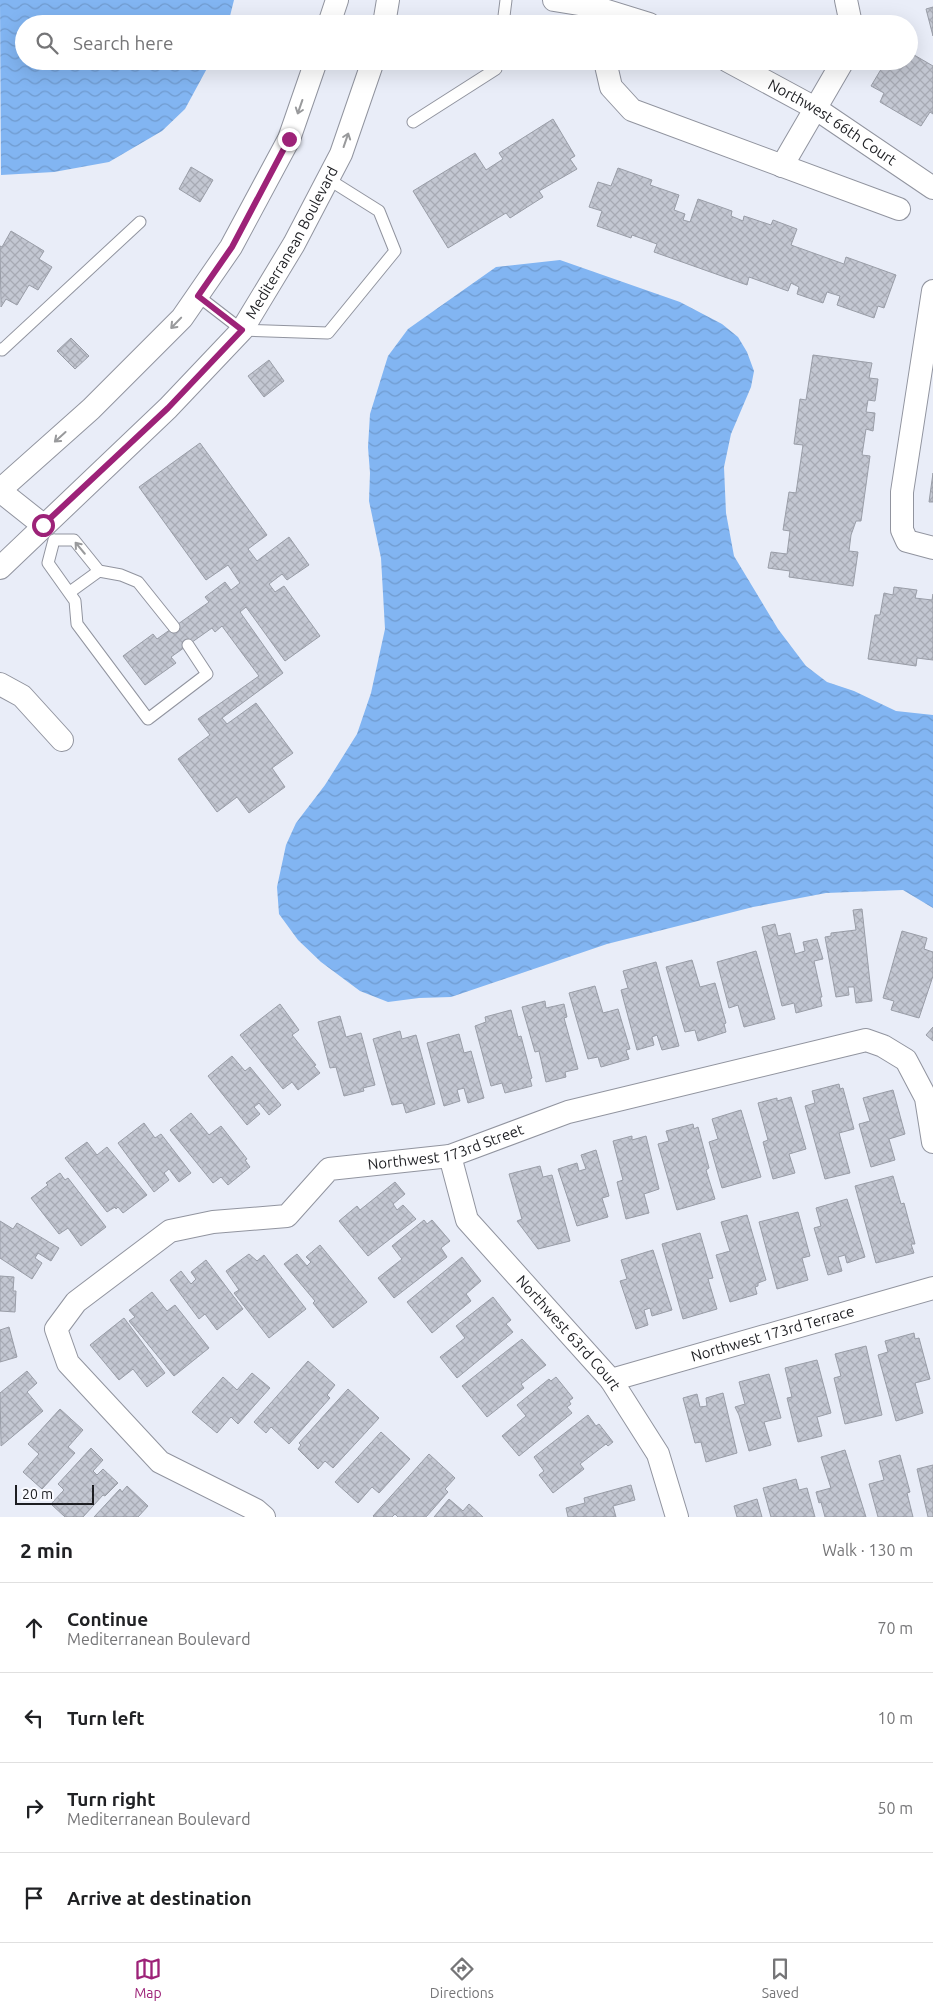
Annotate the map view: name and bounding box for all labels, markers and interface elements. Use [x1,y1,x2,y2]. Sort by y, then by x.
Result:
search box [15,15,918,70]
icon: search [33,29,61,57]
text: Search here [73,32,173,54]
street label: Northwest 66th Court [765,75,900,169]
one-way arrow [295,99,304,115]
route end [278,128,301,151]
one-way arrow [342,133,351,149]
street label: Mediterranean Boulevard [242,164,341,322]
one-way arrow [170,317,182,329]
one-way arrow [54,431,67,442]
route start [32,514,55,537]
one-way arrow [75,541,86,554]
street label: Northwest 173rd Street [367,1120,526,1173]
street label: Northwest 63rd Court [513,1272,624,1393]
street label: Northwest 173rd Terrace [689,1302,856,1365]
scale bar [15,1482,94,1505]
text: 20 m [22,1486,53,1502]
text: 2 min [20,1538,73,1562]
text: Walk · 130 m [822,1541,913,1559]
text: Continue [67,1608,148,1630]
icon: ahead [20,1614,48,1642]
text: 70 m [877,1619,913,1637]
text: Mediterranean Boulevard [67,1630,251,1648]
icon: left [20,1704,48,1732]
text: Turn left [67,1707,145,1729]
text: 10 m [877,1709,913,1727]
text: Turn right [67,1788,155,1810]
icon: right [20,1794,48,1822]
text: 50 m [877,1799,913,1817]
text: Mediterranean Boulevard [67,1810,251,1828]
icon: arrive [20,1884,48,1912]
text: Arrive at destination [67,1887,252,1909]
tab: Map [134,1955,162,2001]
tab: Directions [430,1955,494,2001]
tab: Saved [762,1955,799,2001]

